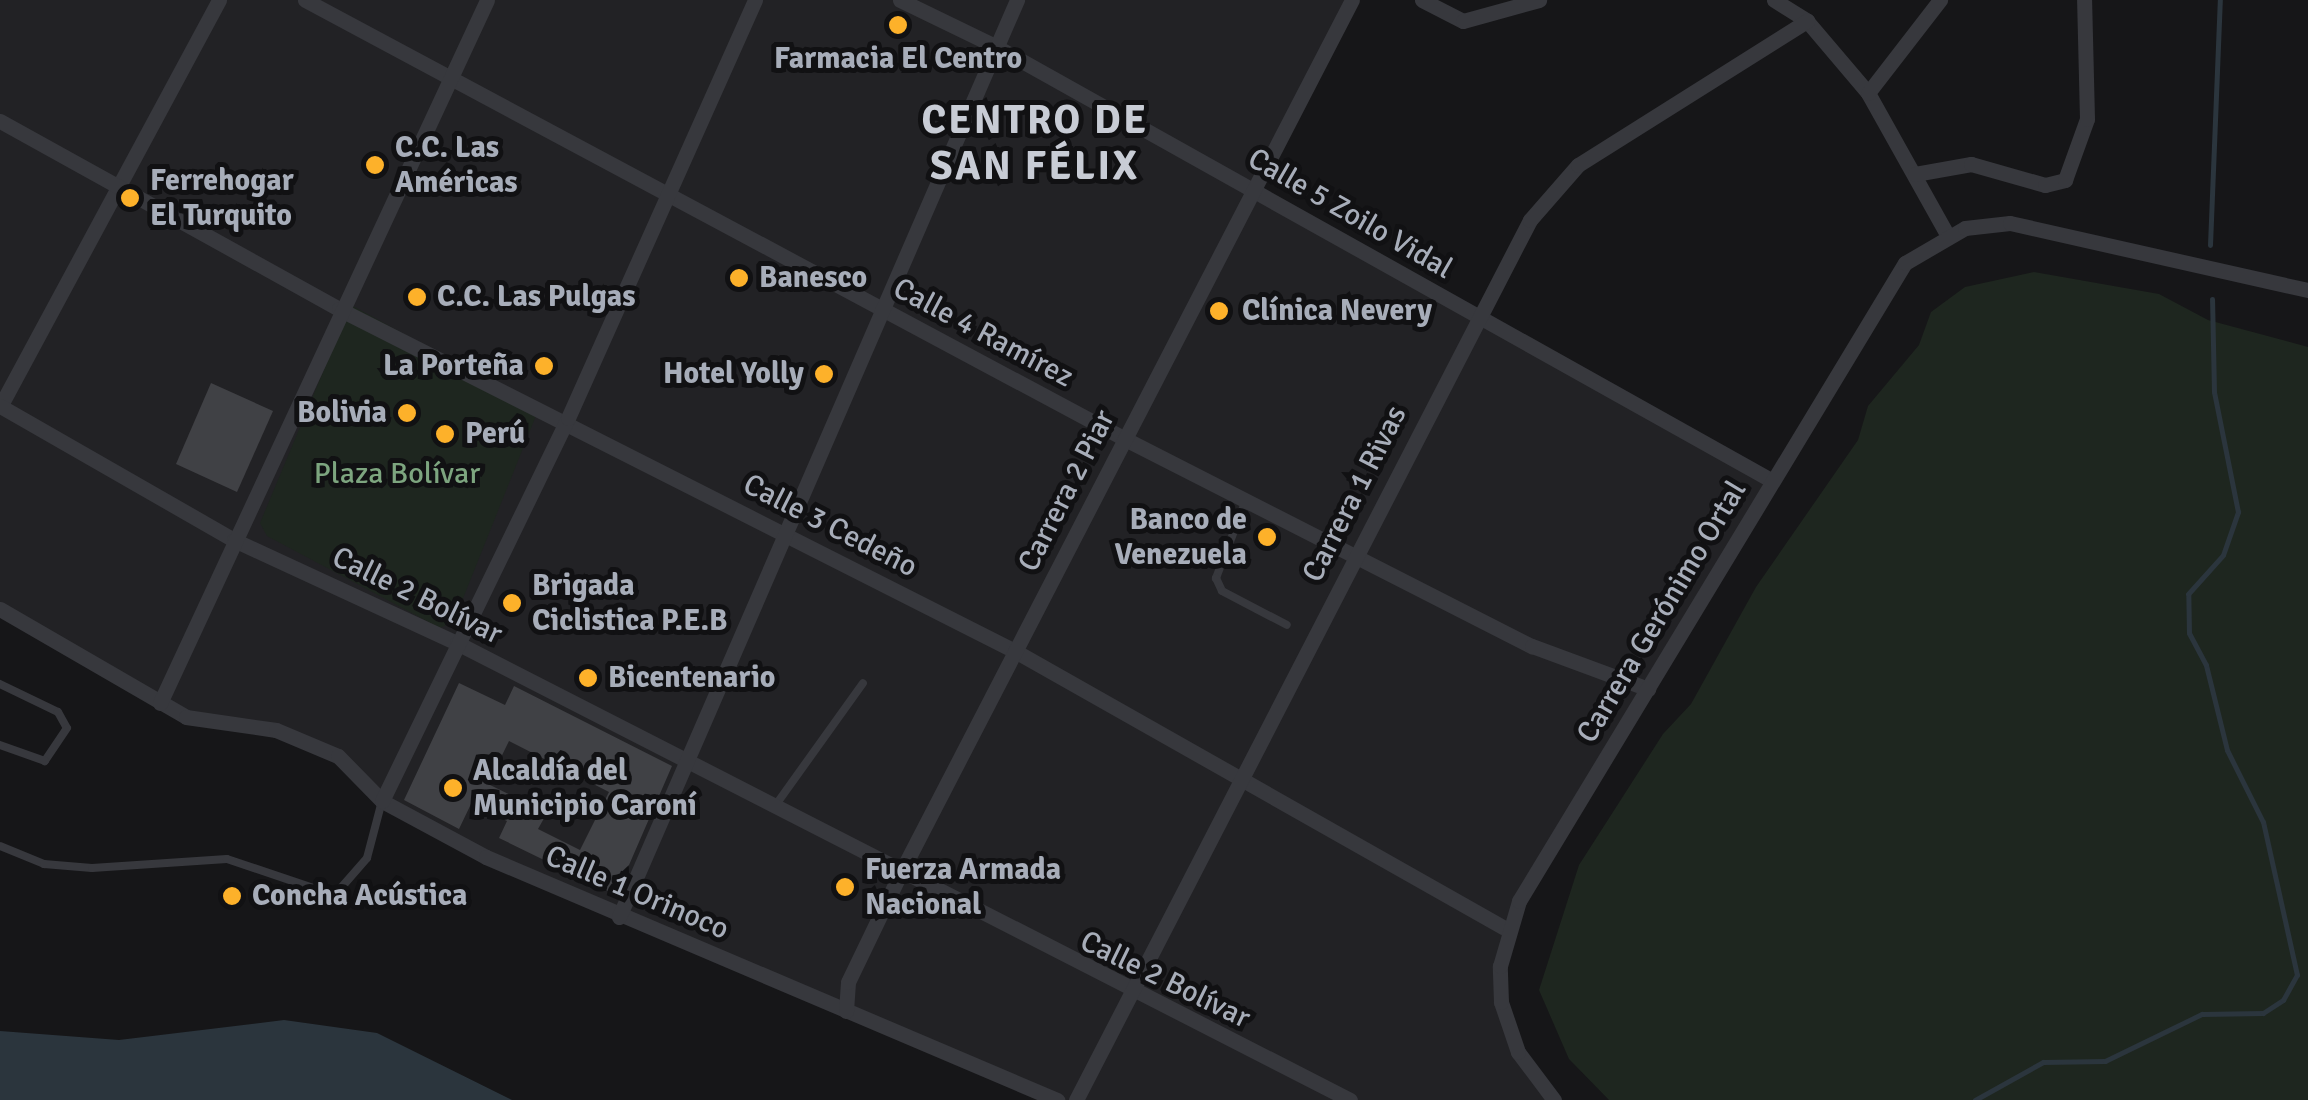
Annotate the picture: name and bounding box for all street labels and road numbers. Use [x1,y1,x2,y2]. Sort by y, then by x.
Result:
street label: Calle 5 Zoilo Vidal [1241,141,1459,287]
street label: Calle 4 Ramírez [887,271,1079,395]
street label: Carrera 1 Rivas [1295,400,1415,588]
street label: Carrera 2 Piar [1011,404,1123,578]
street label: Calle 3 Cedeño [737,467,923,585]
street label: Carrera Gerónimo Ortal [1570,475,1754,749]
street label: Calle 2 Bolívar [326,539,508,653]
street label: Calle 1 Orinoco [540,838,734,948]
street label: Calle 2 Bolívar [1074,923,1256,1037]

